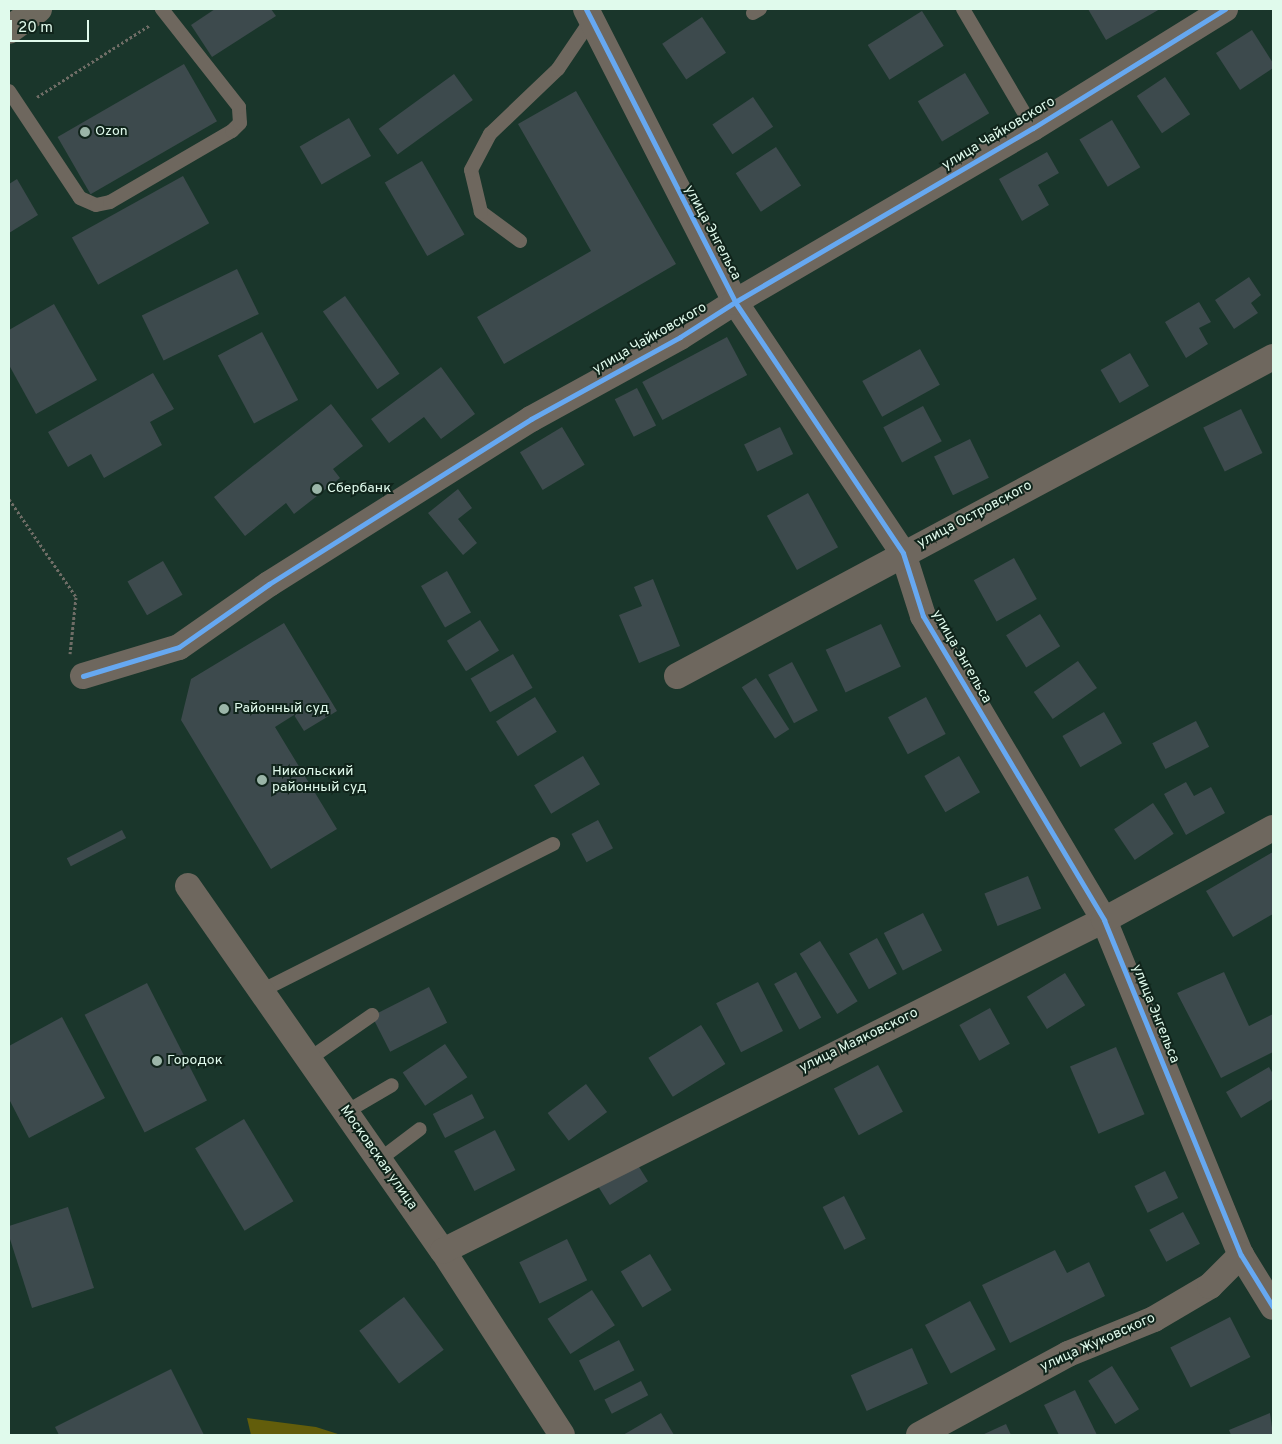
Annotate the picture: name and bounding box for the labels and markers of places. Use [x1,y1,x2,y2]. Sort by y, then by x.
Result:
place label: Ozon [95,124,128,140]
marker: Ozon [79,126,91,138]
place label: Сбербанк [327,481,391,497]
marker: Сбербанк [311,483,323,495]
place label: Районный суд [234,701,329,717]
marker: Районный суд [218,703,230,715]
place label: Никольский районный суд [272,764,366,796]
marker: Никольский районный суд [256,774,268,786]
place label: Городок [167,1053,223,1069]
marker: Городок [151,1055,163,1067]

